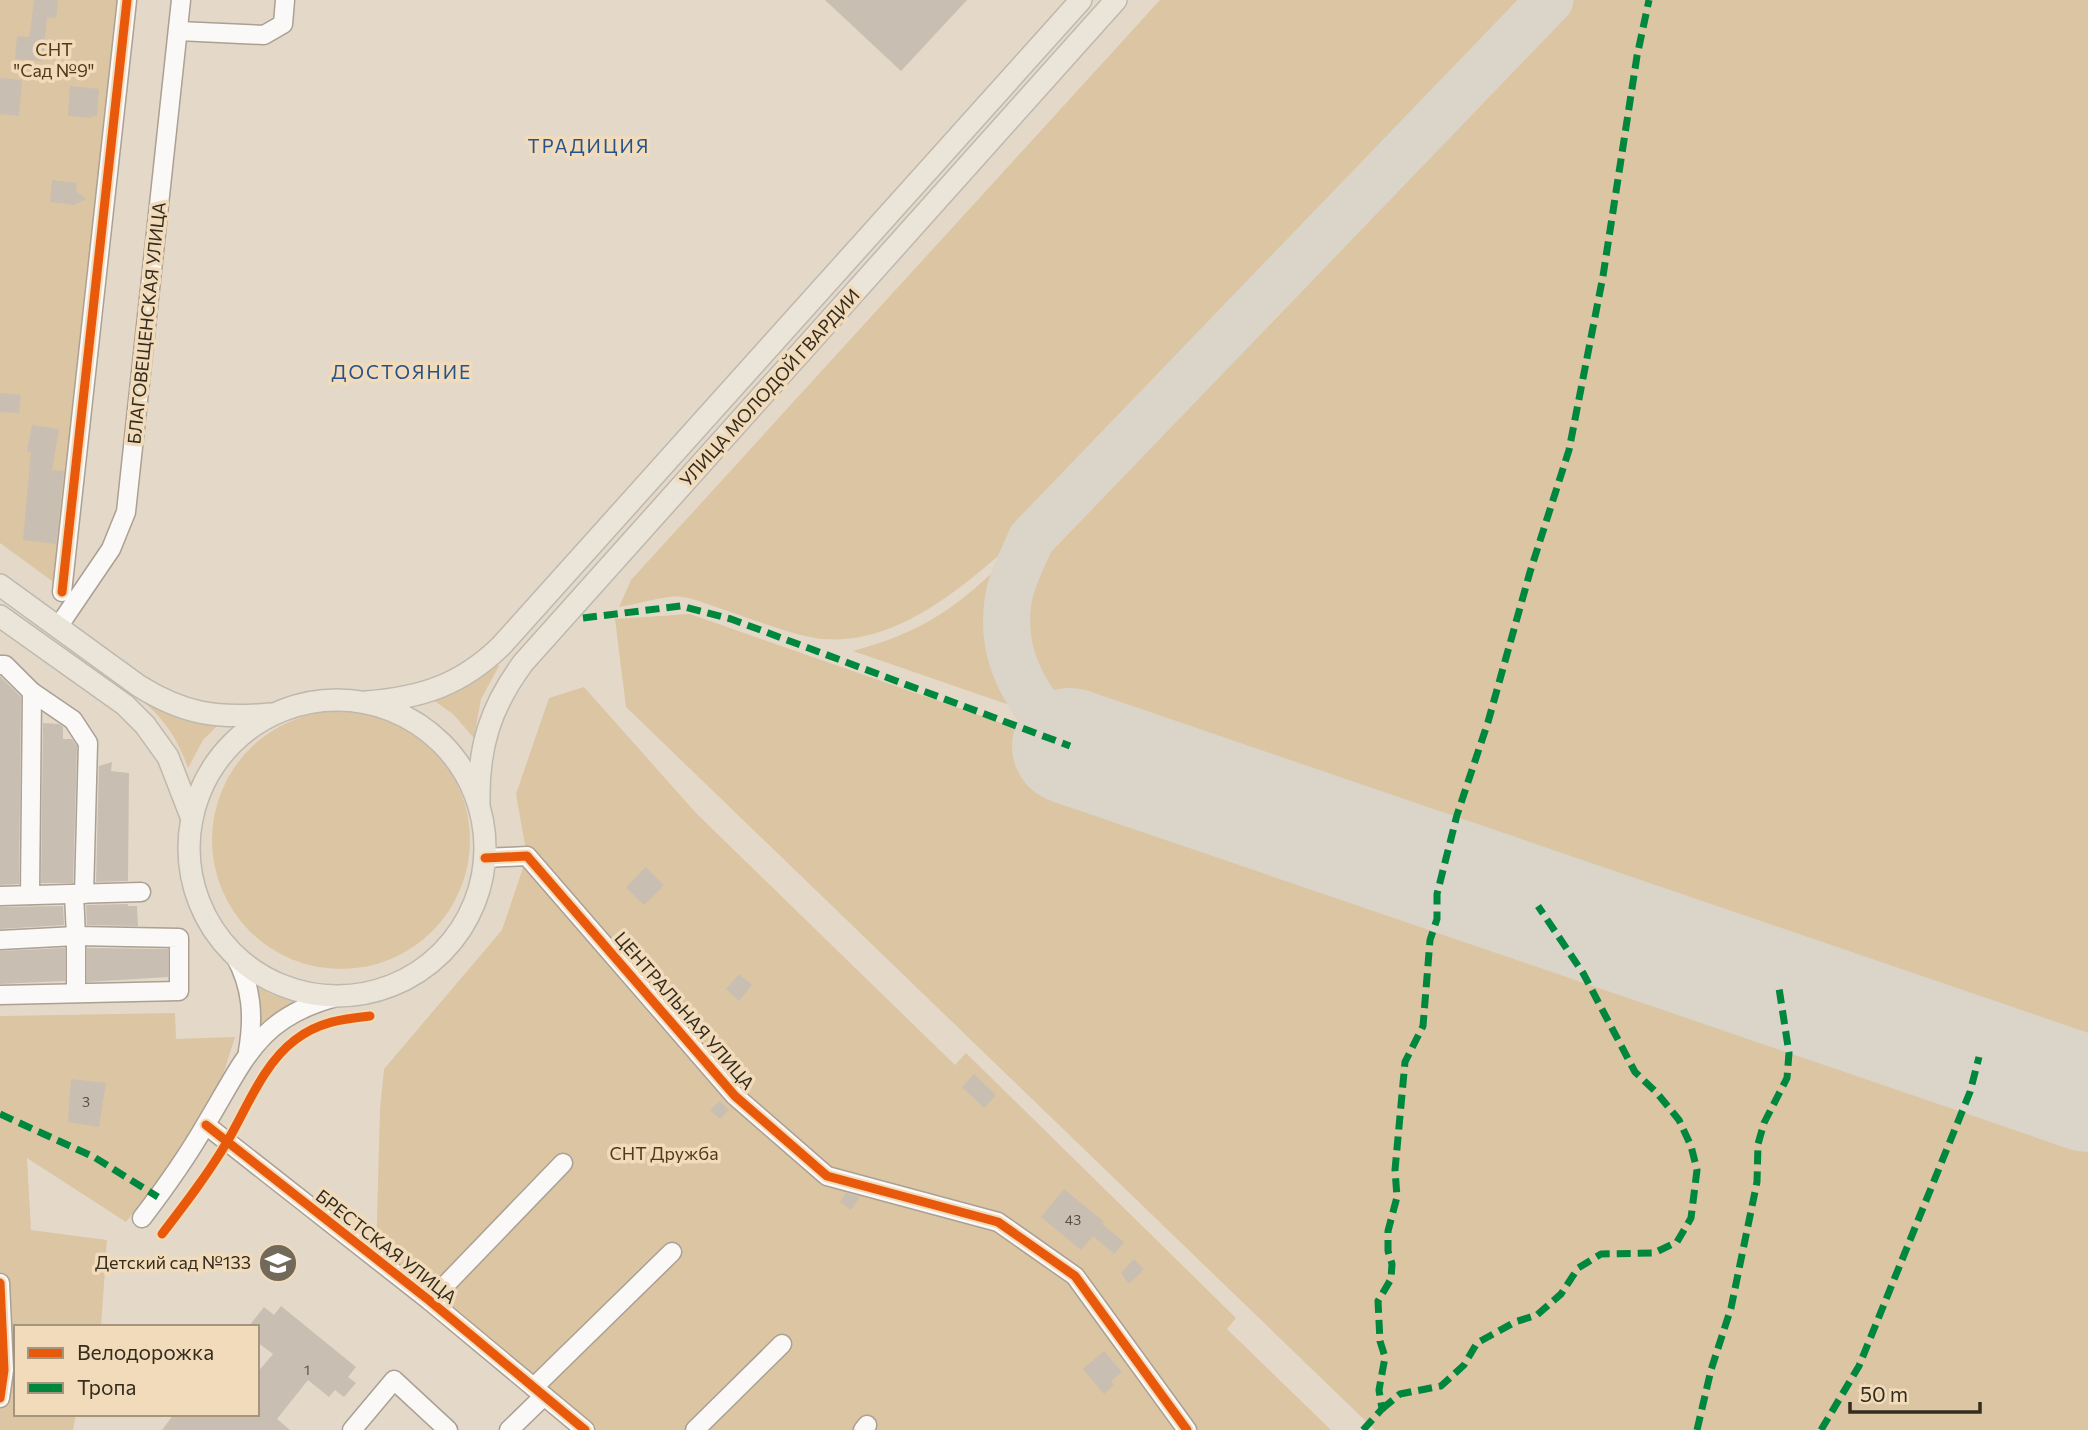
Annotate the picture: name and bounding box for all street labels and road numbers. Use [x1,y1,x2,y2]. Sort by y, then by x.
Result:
street label: БЛАГОВЕЩЕНСКАЯ УЛИЦА [122,201,170,445]
street label: УЛИЦА МОЛОДОЙ ГВАРДИИ [675,284,864,491]
street label: ЦЕНТРАЛЬНАЯ УЛИЦА [610,927,759,1094]
street label: БРЕСТСКАЯ УЛИЦА [312,1184,461,1308]

